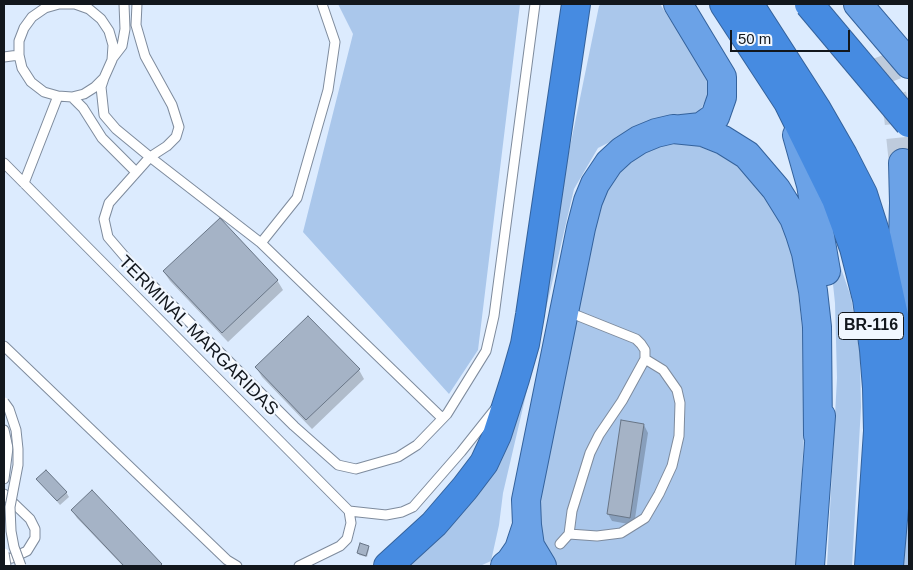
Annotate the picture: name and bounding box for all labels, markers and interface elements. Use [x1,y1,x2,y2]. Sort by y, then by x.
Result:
scale bar [733,20,853,52]
text: 50 m [738,30,771,47]
street label: TERMINAL MARGARIDAS [114,252,282,420]
road number: BR-116 [838,312,904,340]

